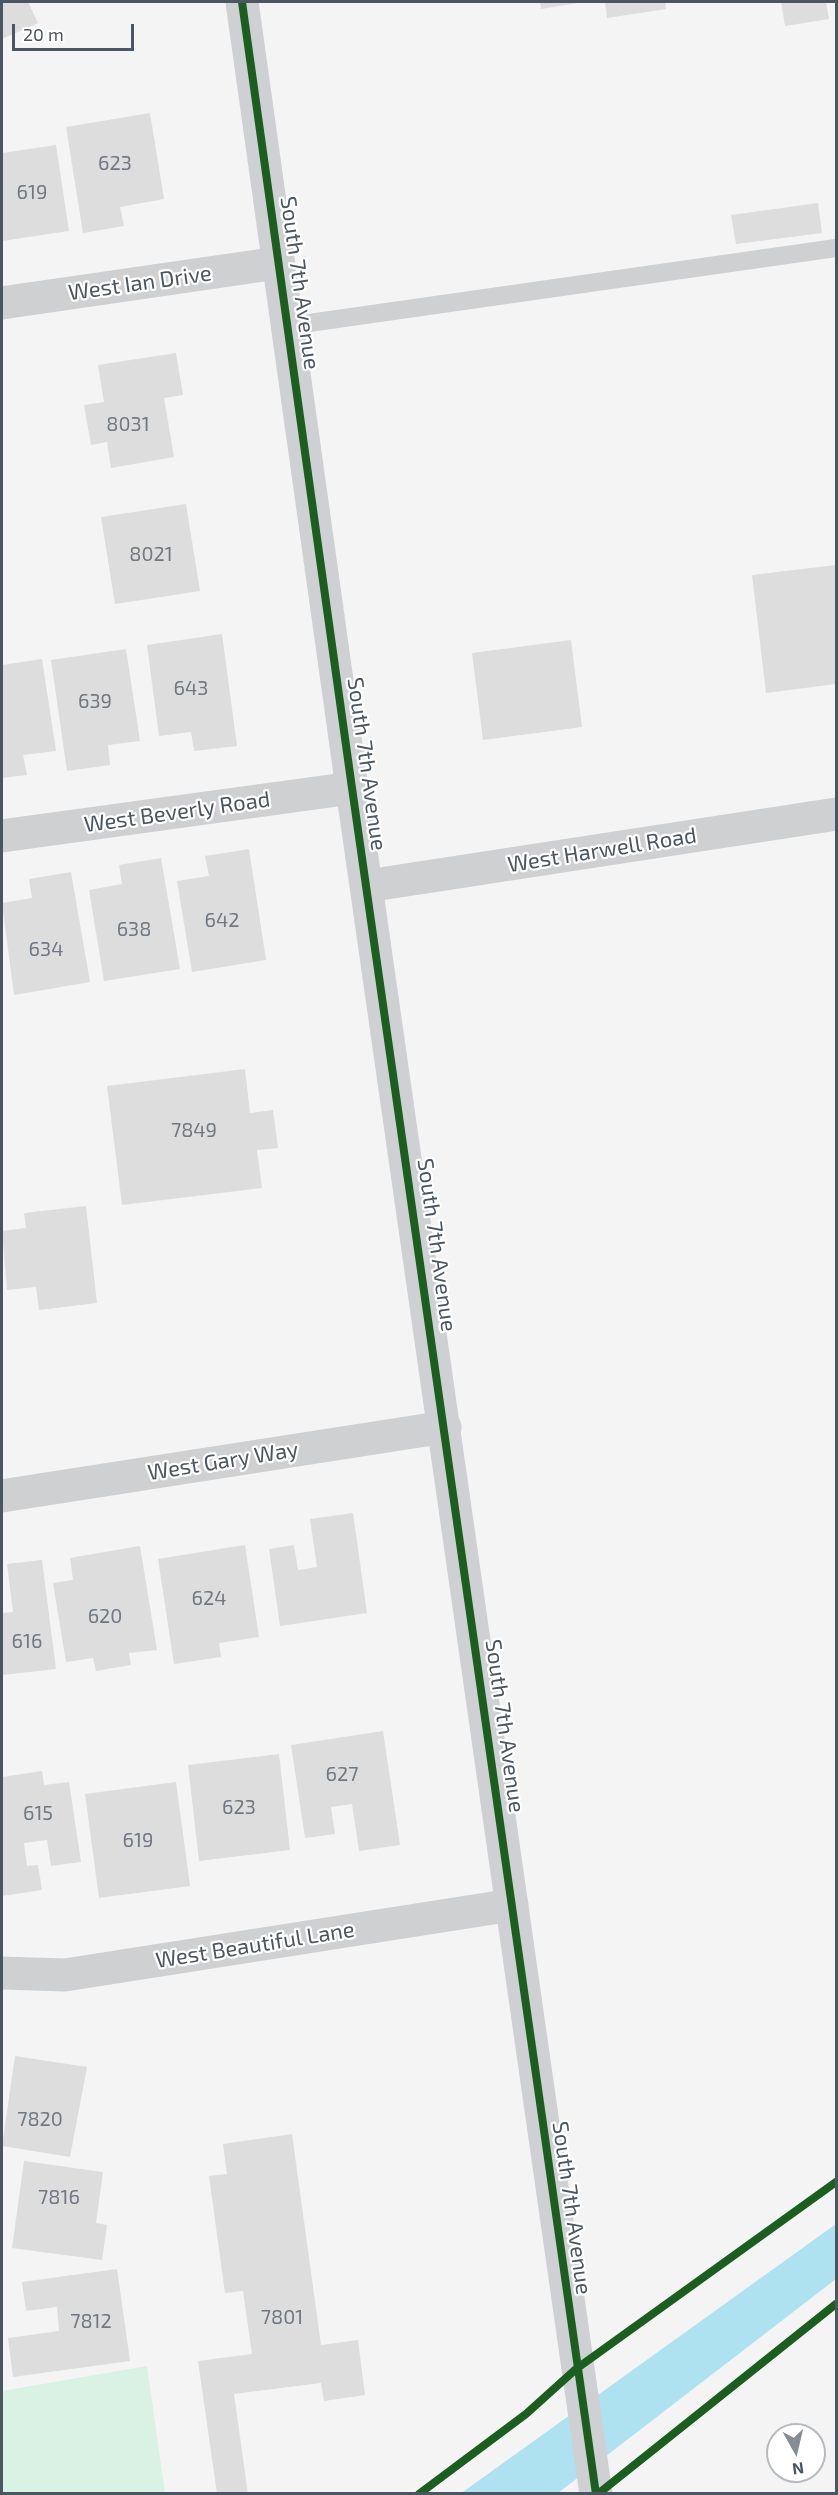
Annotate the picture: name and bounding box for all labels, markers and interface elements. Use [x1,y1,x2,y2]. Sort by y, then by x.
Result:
scale bar [15,12,136,50]
text: 20 m [23,23,64,45]
house number: 623 [98,151,132,175]
house number: 619 [17,180,47,204]
street label: South 7th Avenue [275,195,325,371]
street label: West Ian Drive [67,260,213,306]
house number: 8031 [106,412,150,436]
house number: 8021 [129,542,173,566]
house number: 643 [174,676,208,700]
street label: South 7th Avenue [342,676,392,852]
house number: 639 [78,689,112,713]
street label: West Beverly Road [82,786,272,838]
street label: West Harwell Road [506,822,698,878]
house number: 642 [205,908,239,932]
house number: 638 [117,917,151,941]
house number: 634 [29,937,63,961]
house number: 7849 [171,1118,217,1142]
street label: South 7th Avenue [412,1157,462,1333]
street label: West Gary Way [146,1436,300,1486]
house number: 624 [192,1586,226,1610]
house number: 620 [88,1604,122,1628]
house number: 616 [12,1629,42,1653]
street label: South 7th Avenue [480,1638,530,1814]
house number: 627 [326,1762,358,1786]
house number: 623 [222,1795,256,1819]
house number: 615 [23,1801,53,1825]
house number: 619 [123,1828,153,1852]
street label: West Beautiful Lane [154,1916,356,1974]
house number: 7820 [17,2107,63,2131]
street label: South 7th Avenue [547,2120,597,2296]
house number: 7816 [38,2185,80,2209]
house number: 7801 [261,2305,303,2329]
house number: 7812 [70,2309,112,2333]
north arrow [766,2423,826,2483]
text: N [791,2459,805,2480]

